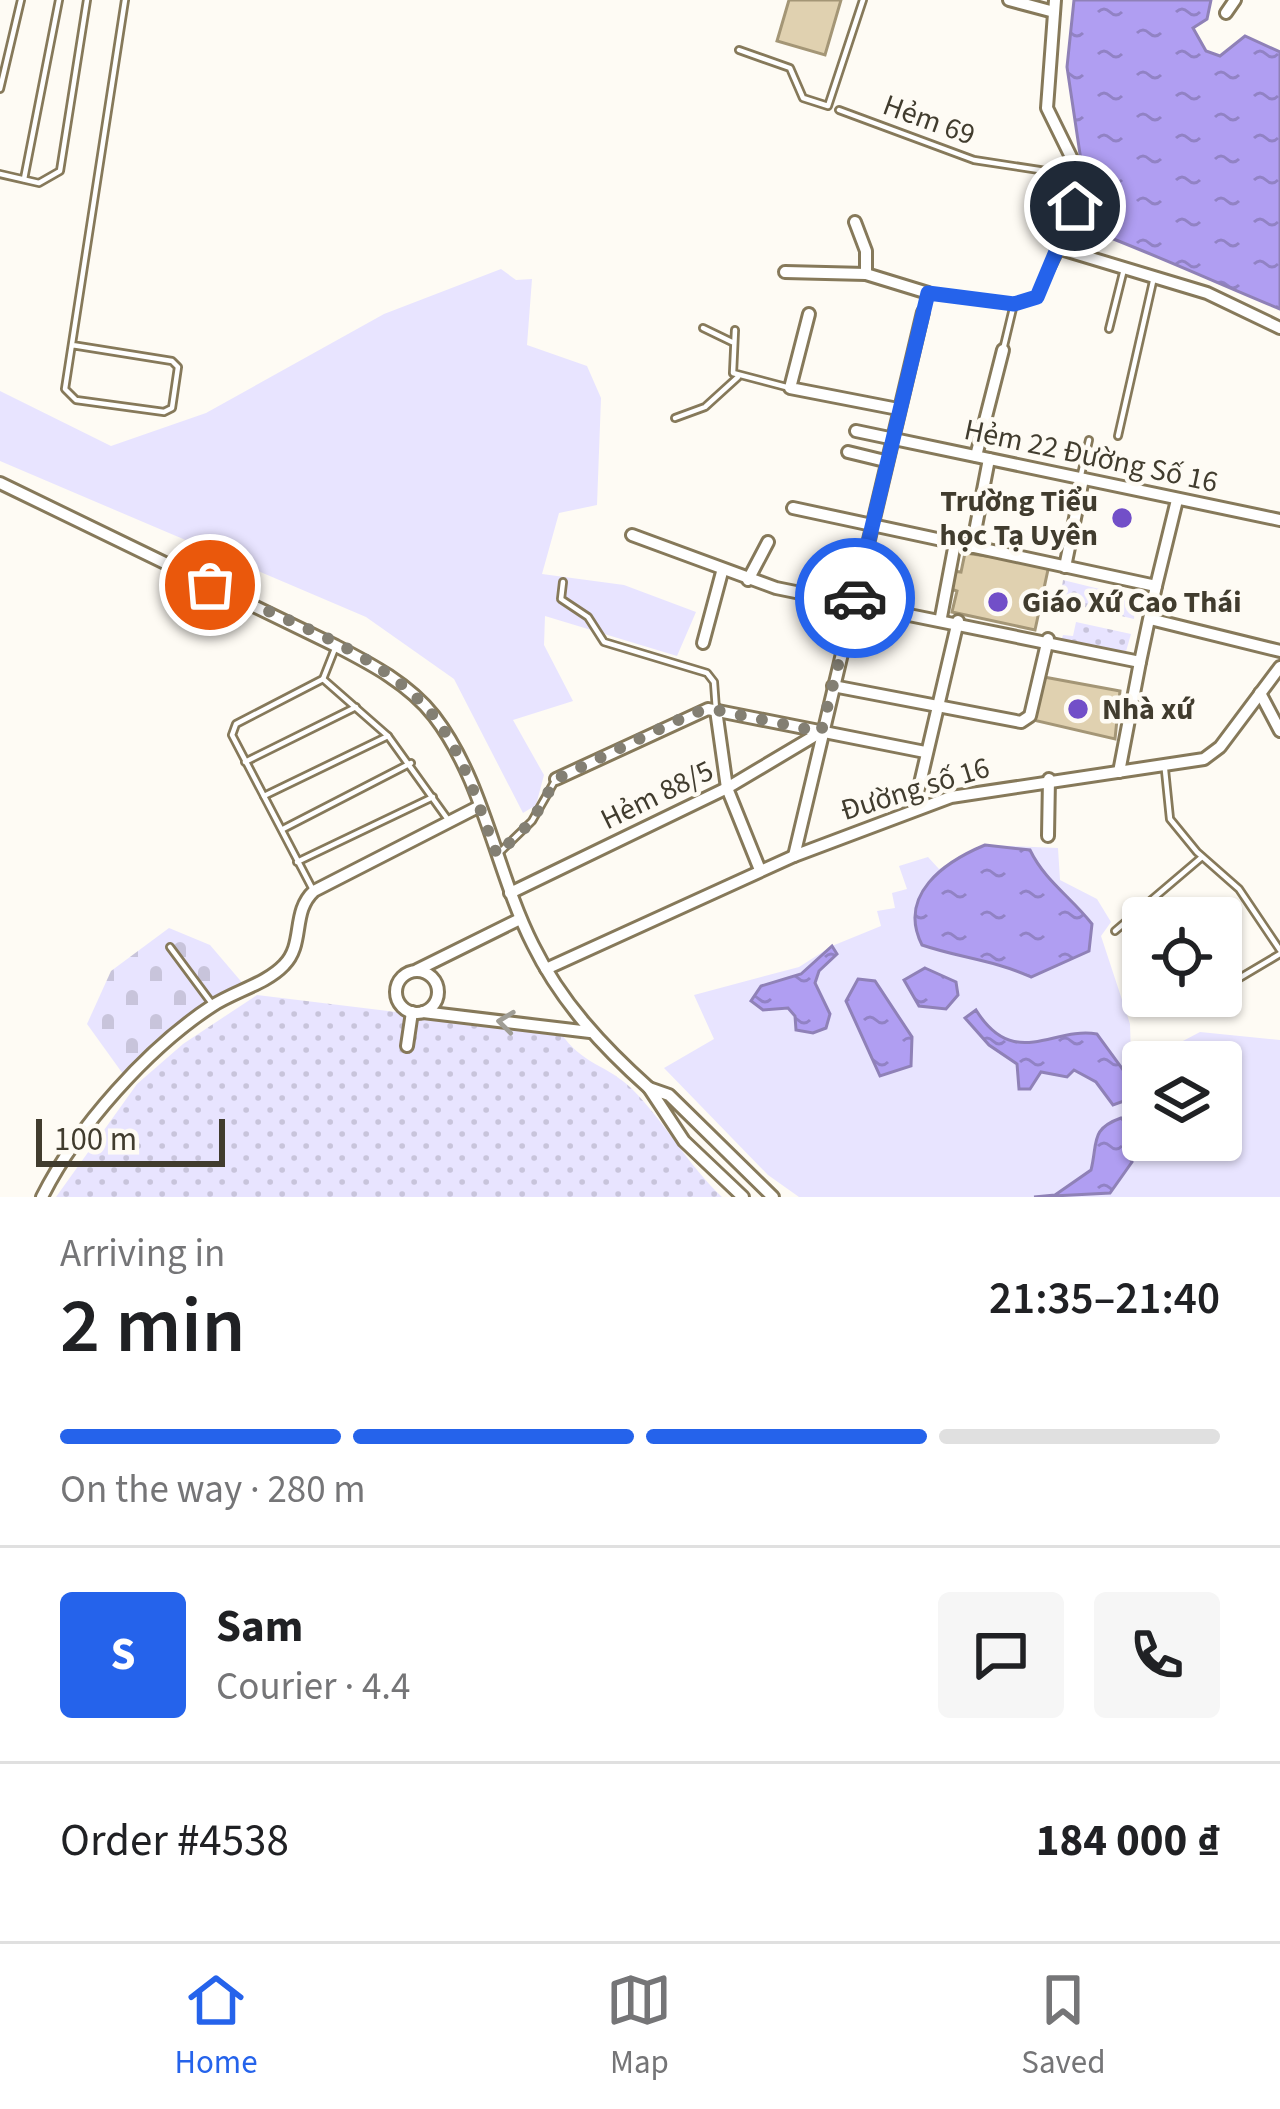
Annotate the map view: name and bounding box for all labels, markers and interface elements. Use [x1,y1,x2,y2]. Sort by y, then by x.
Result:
street label: Hẻm 69 [877,84,981,156]
pin [1024,155,1126,257]
icon: home [1042,173,1108,239]
street label: Hẻm 22 Đường Số 16 [960,408,1222,504]
place label: Trường Tiểu học Tạ Uyên [940,480,1098,557]
marker: Trường Tiểu học Tạ Uyên [1109,505,1135,531]
pin [159,534,261,636]
courier [795,538,915,658]
icon: bag [177,552,243,618]
icon: car [822,565,888,631]
place label: Giáo Xứ Cao Thái [1022,581,1241,624]
marker: Giáo Xứ Cao Thái [985,589,1011,615]
place label: Nhà xứ [1102,688,1195,731]
marker: Nhà xứ [1065,696,1091,722]
street label: Đường số 16 [835,746,995,832]
street label: Hẻm 88/5 [593,749,721,841]
map controls [1122,897,1242,1161]
button: locate [1122,897,1242,1017]
one-way arrow [497,1010,516,1036]
button: layers [1122,1041,1242,1161]
scale bar [36,1113,225,1166]
text: 100 m [54,1116,137,1163]
text: Arriving in [60,1226,225,1282]
text: 21:35–21:40 [989,1267,1220,1331]
text: 2 min [60,1271,245,1382]
text: On the way · 280 m [60,1462,366,1518]
button: chat [938,1592,1064,1718]
button: phone [1094,1592,1220,1718]
text: Sam [216,1595,303,1659]
text: S [110,1623,136,1687]
text: Courier · 4.4 [216,1659,410,1715]
text: Order #4538 [60,1809,289,1873]
text: 184 000 ₫ [1036,1809,1220,1873]
tab: Home [174,1967,258,2086]
tab: Map [606,1967,672,2086]
tab: Saved [1021,1967,1106,2086]

